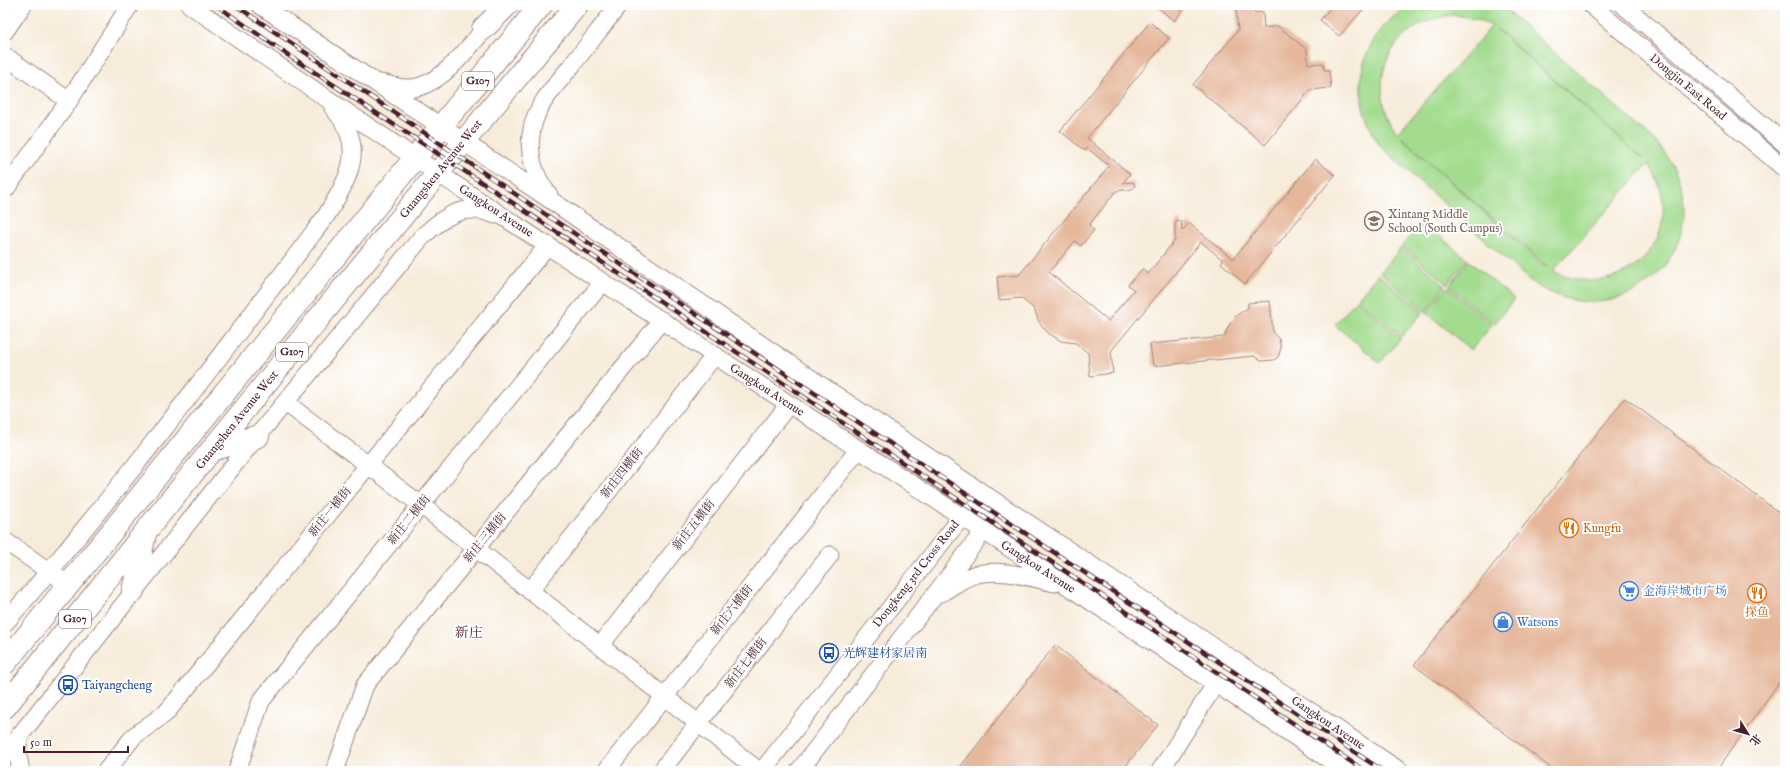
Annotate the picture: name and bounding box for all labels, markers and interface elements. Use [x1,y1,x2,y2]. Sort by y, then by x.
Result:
street label: Dongjin East Road [1647,51,1730,124]
road number: G107 [462,72,494,90]
street label: Guangshen Avenue West [396,117,486,221]
street label: Gangkou Avenue [456,181,537,241]
place label: Xintang Middle School (South Campus) [1388,207,1502,237]
school or university icon: Xintang Middle School (South Campus) [1363,210,1385,232]
road number: G107 [276,343,308,361]
street label: Gangkou Avenue [727,360,808,420]
street label: Guangshen Avenue West [192,368,282,472]
street label: 新庄四横街 [598,444,647,501]
street label: 新庄一横街 [305,483,355,540]
street label: 新庄二横街 [384,491,434,548]
street label: 新庄五横街 [670,496,719,553]
street label: 新庄三横街 [460,509,510,566]
street label: Dongkeng 3rd Cross Road [870,517,963,631]
restaurant icon: Kungfu [1558,517,1580,539]
place label: Kungfu [1583,521,1621,536]
street label: Gangkou Avenue [998,537,1079,597]
supermarket icon: 金海岸城市广场 [1618,580,1640,602]
street label: 新庄六横街 [708,581,757,638]
restaurant icon: 探鱼 [1746,582,1768,604]
place label: 金海岸城市广场 [1643,584,1727,599]
place label: 探鱼 [1745,605,1769,620]
road number: G107 [59,610,91,628]
shop icon: Watsons [1492,611,1514,633]
place label: Watsons [1517,615,1558,630]
district label: 新庄 [455,624,483,642]
street label: 新庄七横街 [722,634,771,691]
bus stop icon: 光辉建材家居南 [818,642,840,664]
place label: 光辉建材家居南 [843,646,927,661]
bus stop icon: Taiyangcheng [57,674,79,696]
place label: Taiyangcheng [82,678,152,693]
street label: Gangkou Avenue [1288,693,1368,754]
north arrow [1728,714,1768,754]
scale bar [24,728,128,754]
text: 北 [1746,731,1764,748]
text: 50 m [30,735,52,750]

